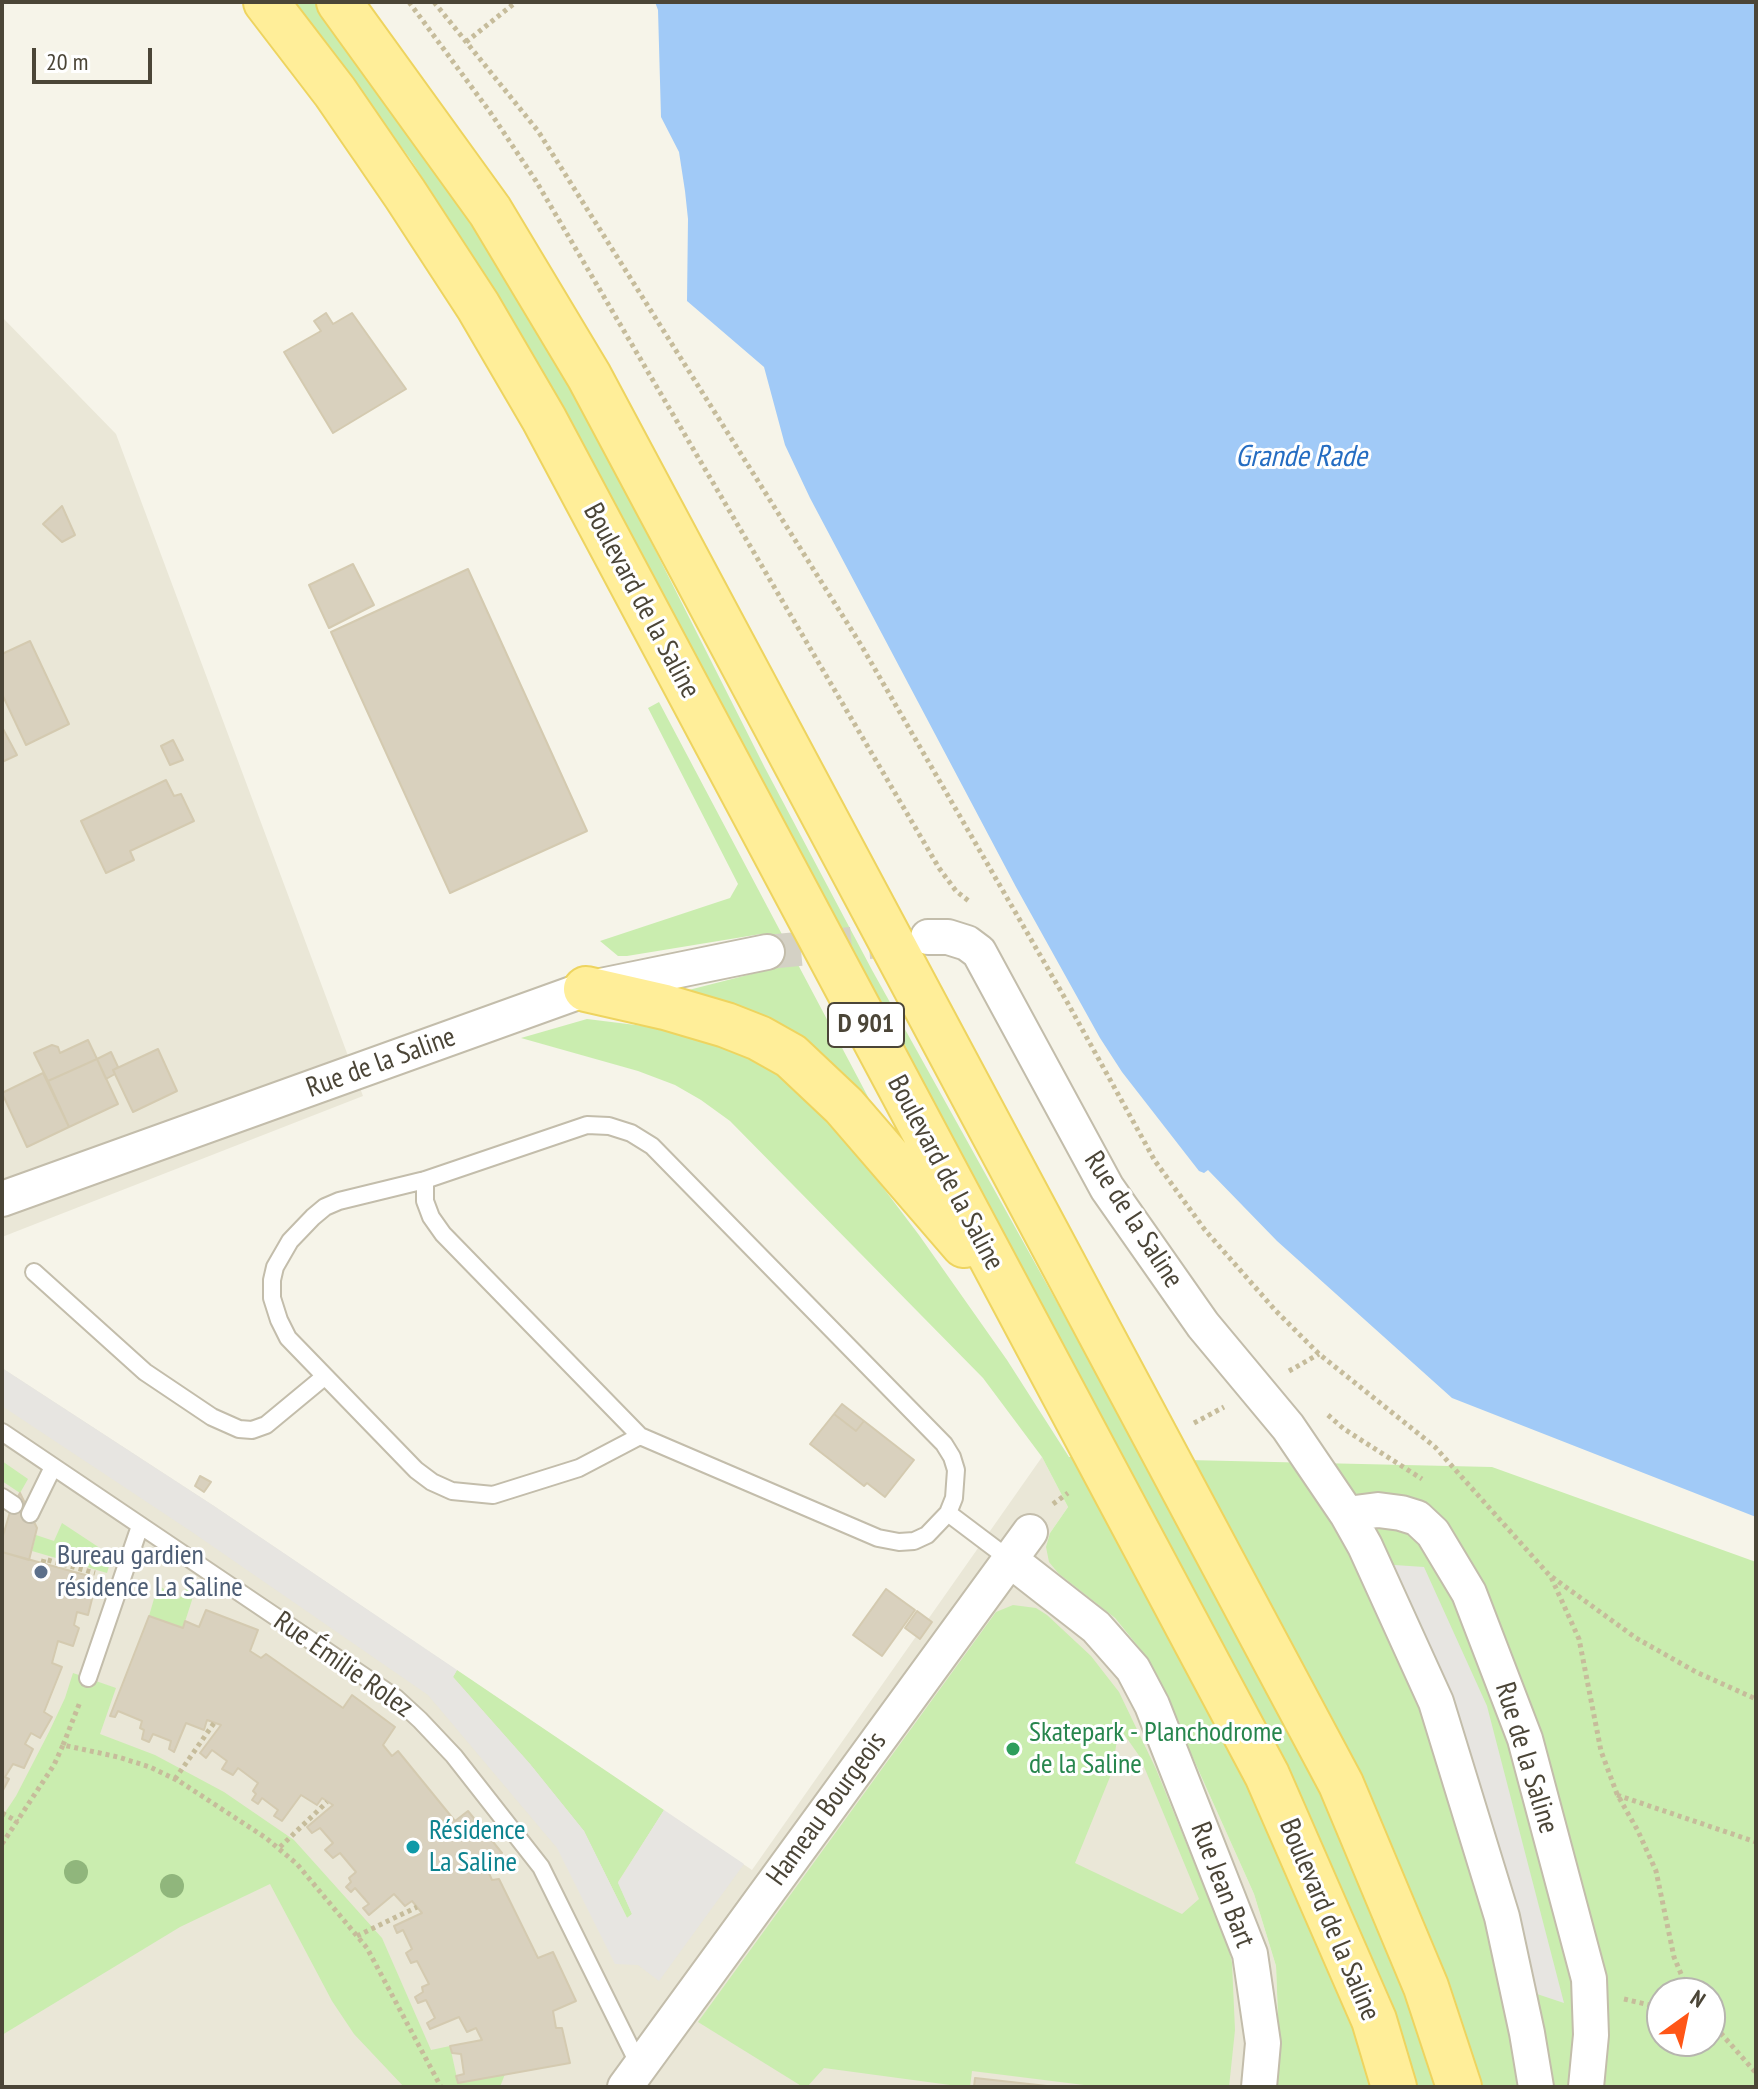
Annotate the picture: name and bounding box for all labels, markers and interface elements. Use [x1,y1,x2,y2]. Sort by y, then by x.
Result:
scale bar [36,32,156,82]
text: 20 m [46,46,88,77]
water label: Grande Rade [1235,439,1367,475]
street label: Boulevard de la Saline [576,498,706,704]
road number: D 901 [828,1003,904,1047]
street label: Rue de la Saline [302,1021,460,1105]
street label: Boulevard de la Saline [880,1070,1010,1276]
street label: Rue de la Saline [1076,1145,1190,1295]
place label: Bureau gardien résidence La Saline [57,1539,243,1605]
marker: Bureau gardien résidence La Saline [32,1563,50,1581]
street label: Rue Émilie Rolez [267,1605,419,1725]
street label: Rue de la Saline [1487,1678,1565,1838]
place label: Skatepark - Planchodrome de la Saline [1029,1716,1283,1782]
street label: Hameau Bourgeois [760,1726,894,1892]
marker: Skatepark - Planchodrome de la Saline [1004,1740,1022,1758]
place label: Résidence La Saline [429,1814,525,1880]
street label: Boulevard de la Saline [1271,1814,1387,2026]
street label: Rue Jean Bart [1183,1818,1261,1952]
marker: Résidence La Saline [404,1838,422,1856]
north arrow [1646,1977,1726,2057]
text: N [1685,1984,1711,2014]

